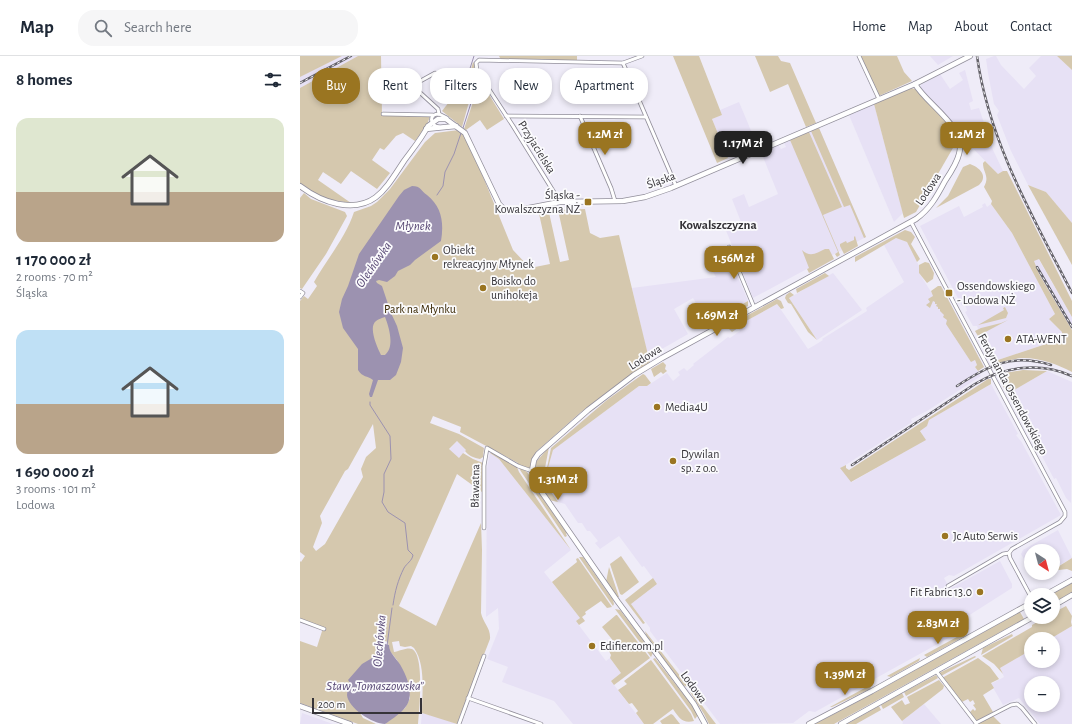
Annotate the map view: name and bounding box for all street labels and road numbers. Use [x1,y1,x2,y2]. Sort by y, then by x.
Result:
street label: Przyjacielska [515,118,558,177]
street label: Śląska [645,167,677,191]
street label: Lodowa [913,170,943,207]
street label: Ferdynanda Ossendowskiego [975,331,1050,457]
street label: Lodowa [627,342,664,372]
street label: Bławatna [469,463,481,508]
street label: Lodowa [679,669,710,705]

